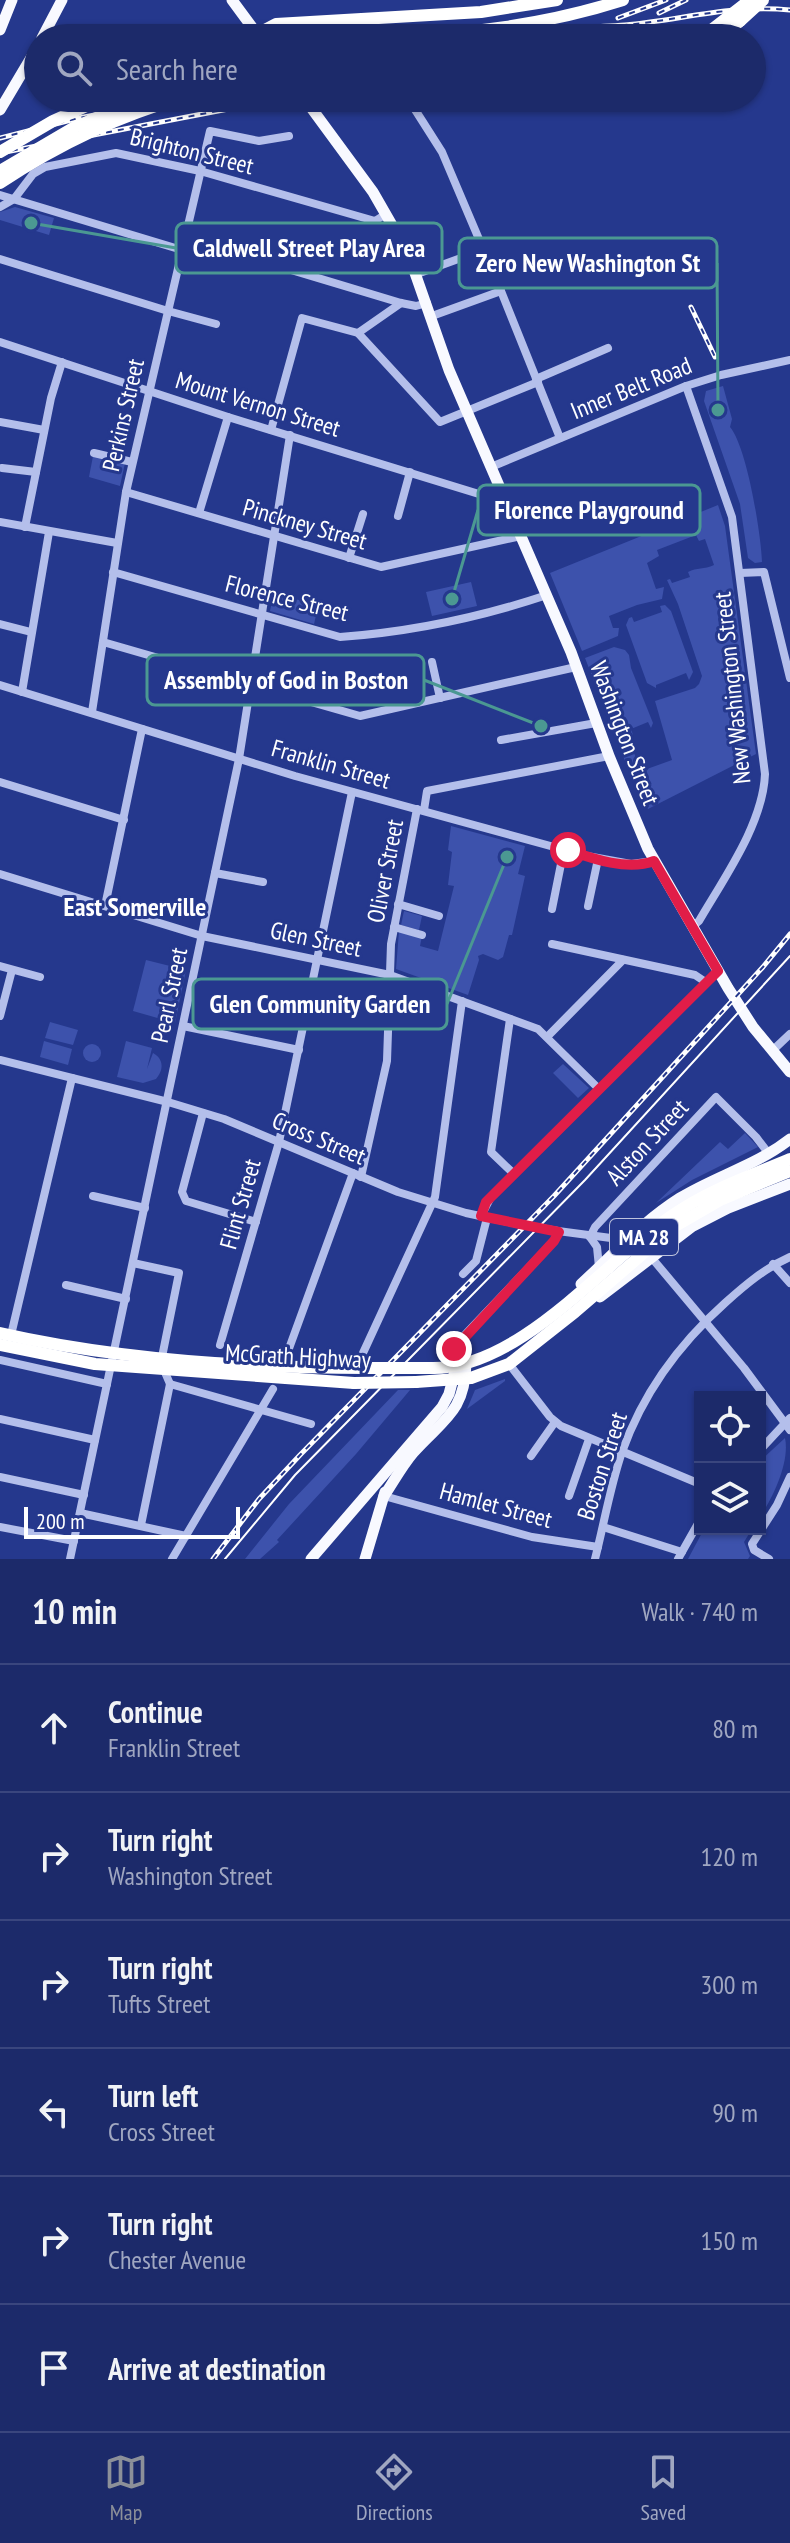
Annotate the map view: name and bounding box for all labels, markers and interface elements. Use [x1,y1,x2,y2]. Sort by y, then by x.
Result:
search box [24,24,766,112]
icon: search [52,46,96,90]
text: Search here [116,49,238,88]
street label: Brighton Street [127,121,257,181]
callout: Caldwell Street Play Area [176,223,442,273]
text: Caldwell Street Play Area [193,231,425,264]
callout: Zero New Washington St [459,238,717,288]
text: Zero New Washington St [476,246,701,279]
street label: Inner Belt Road [566,350,696,426]
street label: Perkins Street [95,355,151,474]
street label: Mount Vernon Street [172,364,344,444]
callout: Florence Playground [478,485,700,535]
street label: Pinckney Street [239,492,371,557]
text: Florence Playground [494,493,684,526]
street label: Florence Street [222,568,352,628]
street label: New Washington Street [706,590,757,786]
callout: Assembly of God in Boston [147,655,424,705]
street label: Washington Street [583,657,667,810]
text: Assembly of God in Boston [163,663,408,696]
street label: Franklin Street [268,732,394,796]
street label: Oliver Street [360,816,410,925]
route start [550,832,586,868]
district label: East Somerville [64,890,206,923]
street label: Glen Street [267,914,365,964]
street label: Pearl Street [144,944,194,1045]
callout: Glen Community Garden [193,979,447,1029]
text: Glen Community Garden [210,987,430,1020]
street label: Alston Street [599,1092,695,1192]
street label: Cross Street [268,1104,371,1172]
street label: Flint Street [212,1155,268,1253]
road number: MA 28 [610,1219,678,1255]
route end [436,1331,472,1367]
street label: McGrath Highway [224,1337,372,1375]
map controls [694,1391,766,1535]
button: locate [694,1391,766,1463]
street label: Boston Street [570,1408,634,1524]
button: layers [694,1463,766,1535]
street label: Hamlet Street [436,1475,556,1535]
scale bar [24,1503,240,1539]
text: 200 m [36,1507,85,1535]
text: 10 min [32,1589,117,1633]
text: Walk · 740 m [641,1595,758,1628]
text: Continue [108,1692,203,1731]
icon: ahead [32,1706,76,1750]
text: 80 m [712,1712,758,1745]
text: Franklin Street [108,1731,240,1764]
text: Turn right [108,1820,212,1859]
icon: right [32,1834,76,1878]
text: 120 m [700,1840,758,1873]
text: Washington Street [108,1859,272,1892]
text: Turn right [108,1948,212,1987]
icon: right [32,1962,76,2006]
text: 300 m [700,1968,758,2001]
text: Tufts Street [108,1987,210,2020]
text: Turn left [108,2076,198,2115]
icon: left [32,2090,76,2134]
text: 90 m [712,2096,758,2129]
text: Cross Street [108,2115,215,2148]
text: Turn right [108,2204,212,2243]
icon: right [32,2218,76,2262]
text: 150 m [700,2224,758,2257]
text: Chester Avenue [108,2243,246,2276]
icon: arrive [32,2346,76,2390]
text: Arrive at destination [108,2349,326,2388]
tab: Map [104,2450,148,2526]
tab: Directions [356,2450,433,2526]
tab: Saved [641,2450,686,2526]

